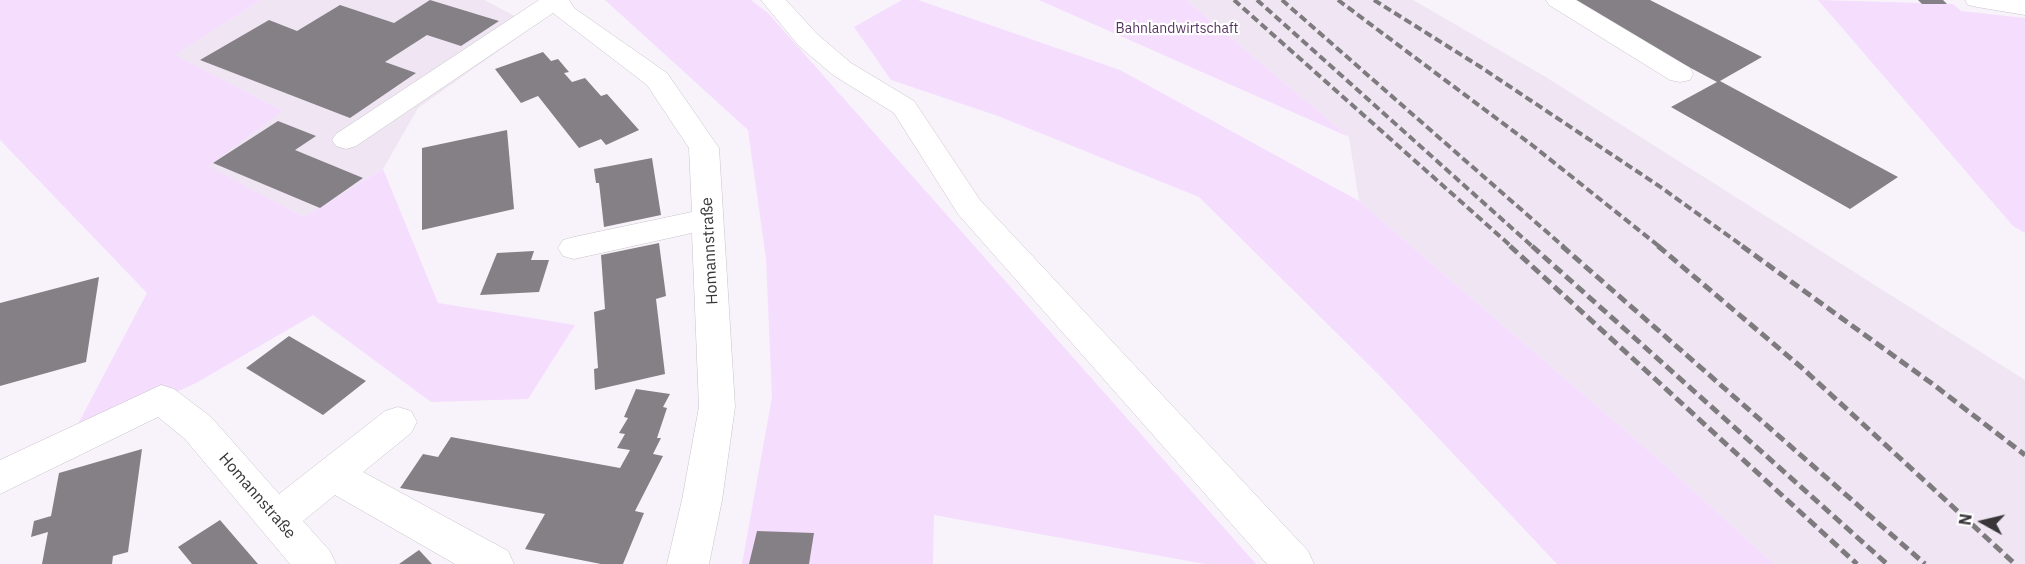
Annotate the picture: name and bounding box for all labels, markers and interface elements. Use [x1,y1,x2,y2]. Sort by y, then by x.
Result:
park label: Bahnlandwirtschaft [1116,21,1238,37]
street label: Homannstraße [698,197,722,305]
street label: Homannstraße [214,449,300,543]
north arrow [1953,492,2013,552]
text: N [1954,512,1976,527]

